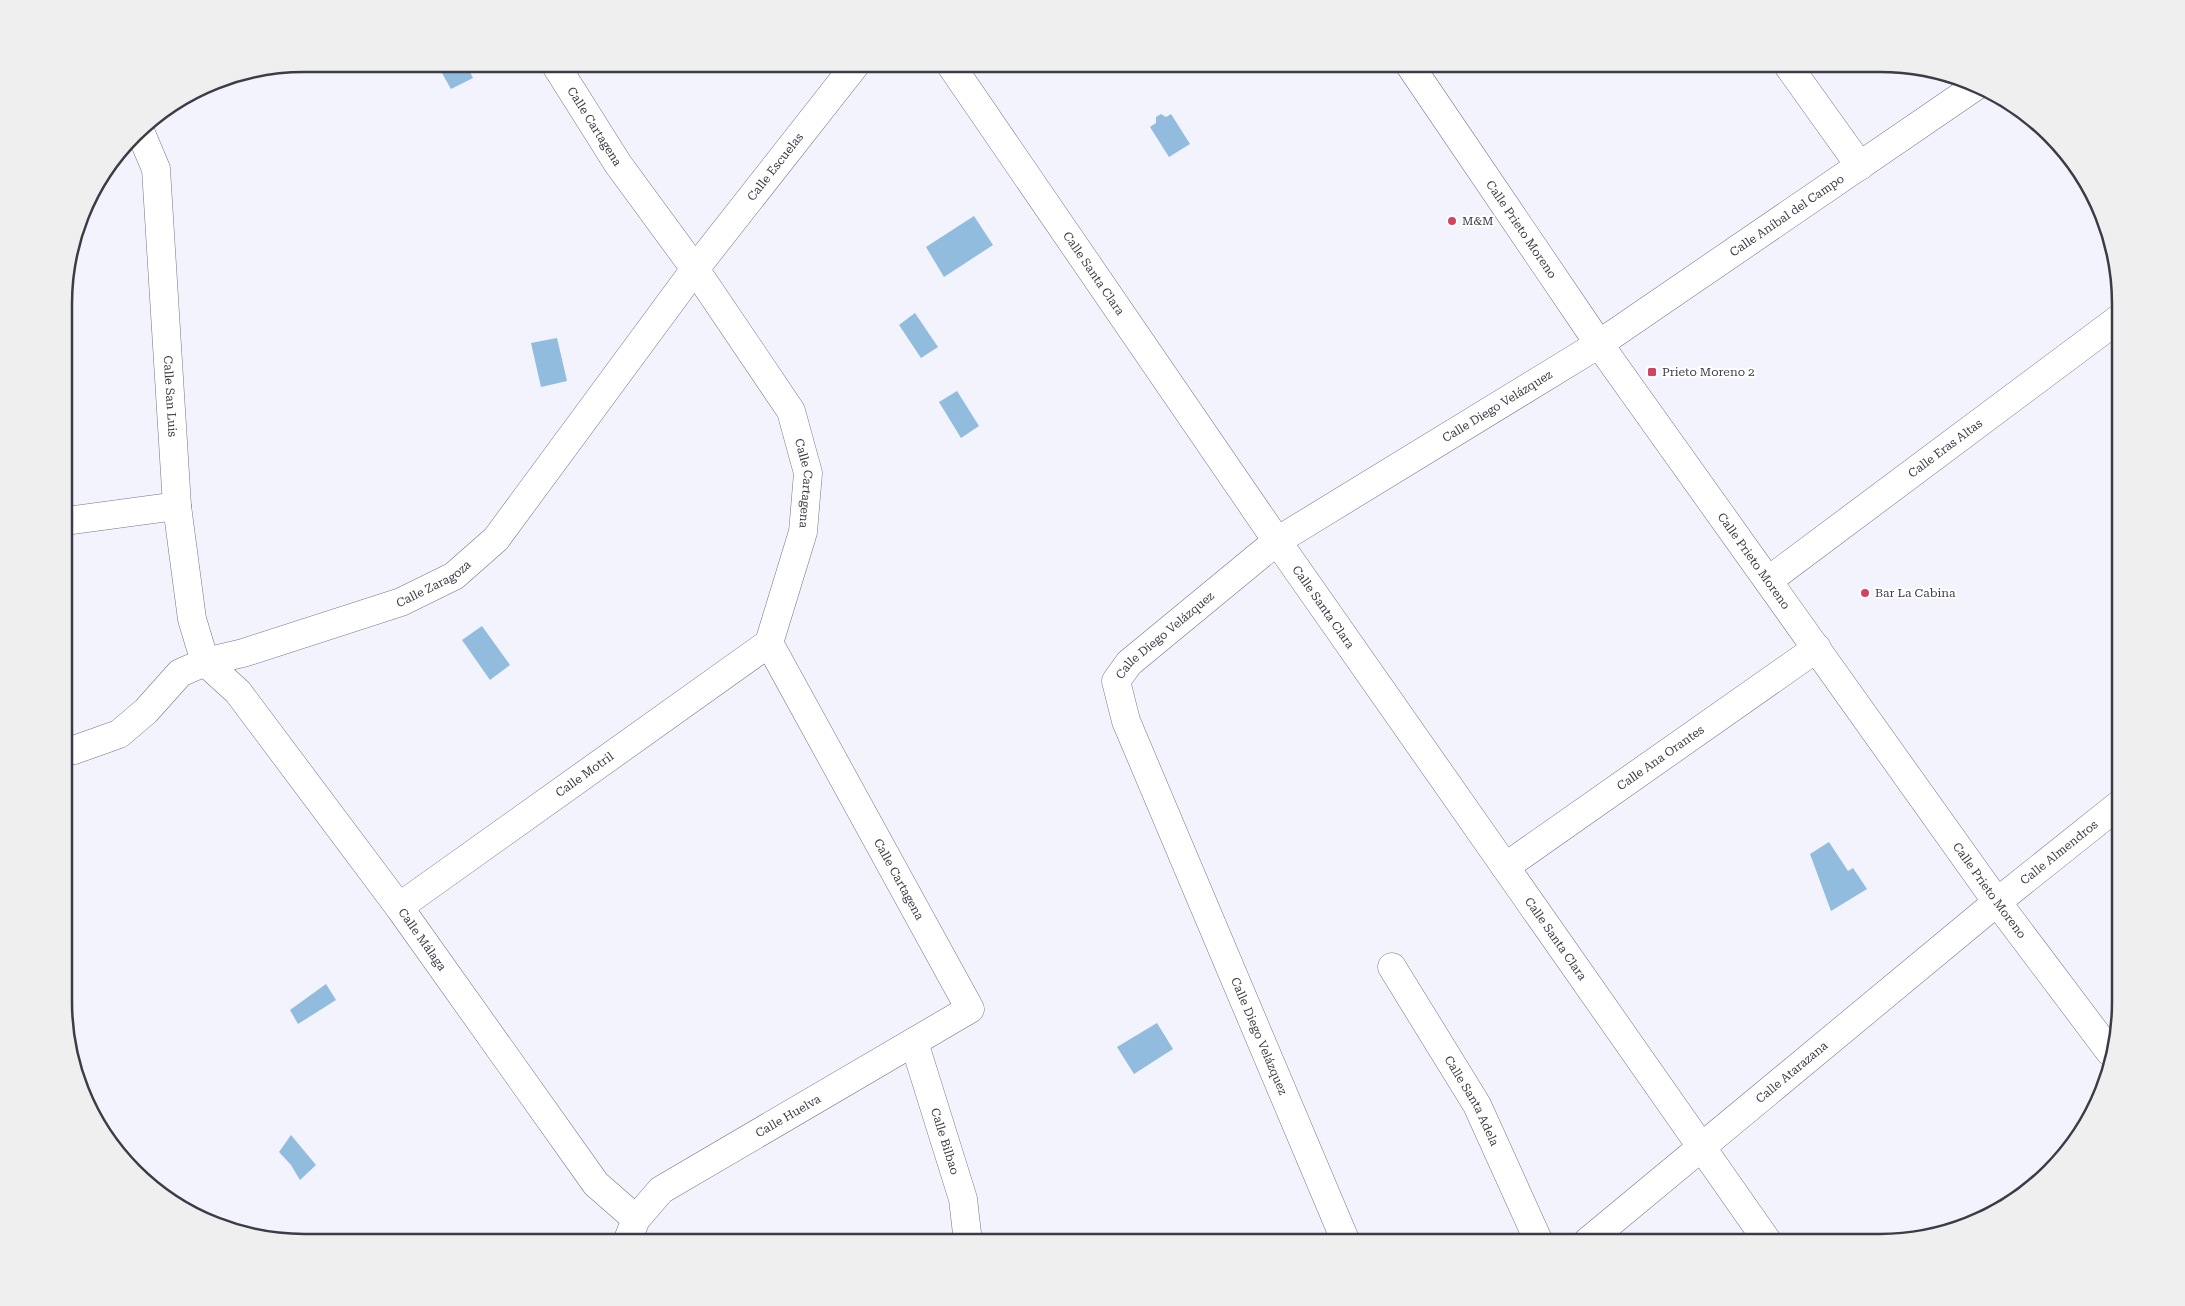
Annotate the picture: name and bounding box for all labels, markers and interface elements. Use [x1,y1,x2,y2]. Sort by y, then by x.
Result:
street label: Calle Cartagena [564,84,625,169]
street label: Calle Escuelas [744,130,806,204]
street label: Calle Aníbal del Campo [1727,171,1847,259]
street label: Calle Prieto Moreno [1483,178,1559,281]
place label: M&M [1462,214,1494,228]
marker: M&M [1446,215,1458,227]
street label: Calle Santa Clara [1060,229,1127,318]
street label: Calle San Luis [161,355,180,438]
place label: Prieto Moreno 2 [1662,365,1755,379]
marker: Prieto Moreno 2 [1646,366,1658,378]
street label: Calle Diego Velázquez [1440,367,1555,445]
street label: Calle Eras Altas [1905,416,1985,481]
street label: Calle Cartagena [792,437,815,529]
street label: Calle Prieto Moreno [1715,510,1793,612]
street label: Calle Zaragoza [395,557,474,610]
street label: Calle Santa Clara [1289,563,1357,652]
place label: Bar La Cabina [1875,586,1956,600]
marker: Bar La Cabina [1859,587,1871,599]
street label: Calle Diego Velázquez [1113,589,1217,682]
street label: Calle Ana Orantes [1614,722,1707,793]
street label: Calle Motril [553,749,617,800]
street label: Calle Almendros [2017,817,2101,888]
street label: Calle Cartagena [871,836,927,923]
street label: Calle Prieto Moreno [1950,840,2029,941]
street label: Calle Santa Clara [1522,895,1590,983]
street label: Calle Málaga [395,906,449,974]
street label: Calle Diego Velázquez [1228,975,1290,1097]
street label: Calle Atarazana [1753,1038,1831,1106]
street label: Calle Santa Adela [1441,1053,1502,1149]
street label: Calle Huelva [753,1091,824,1140]
street label: Calle Bilbao [928,1106,962,1176]

